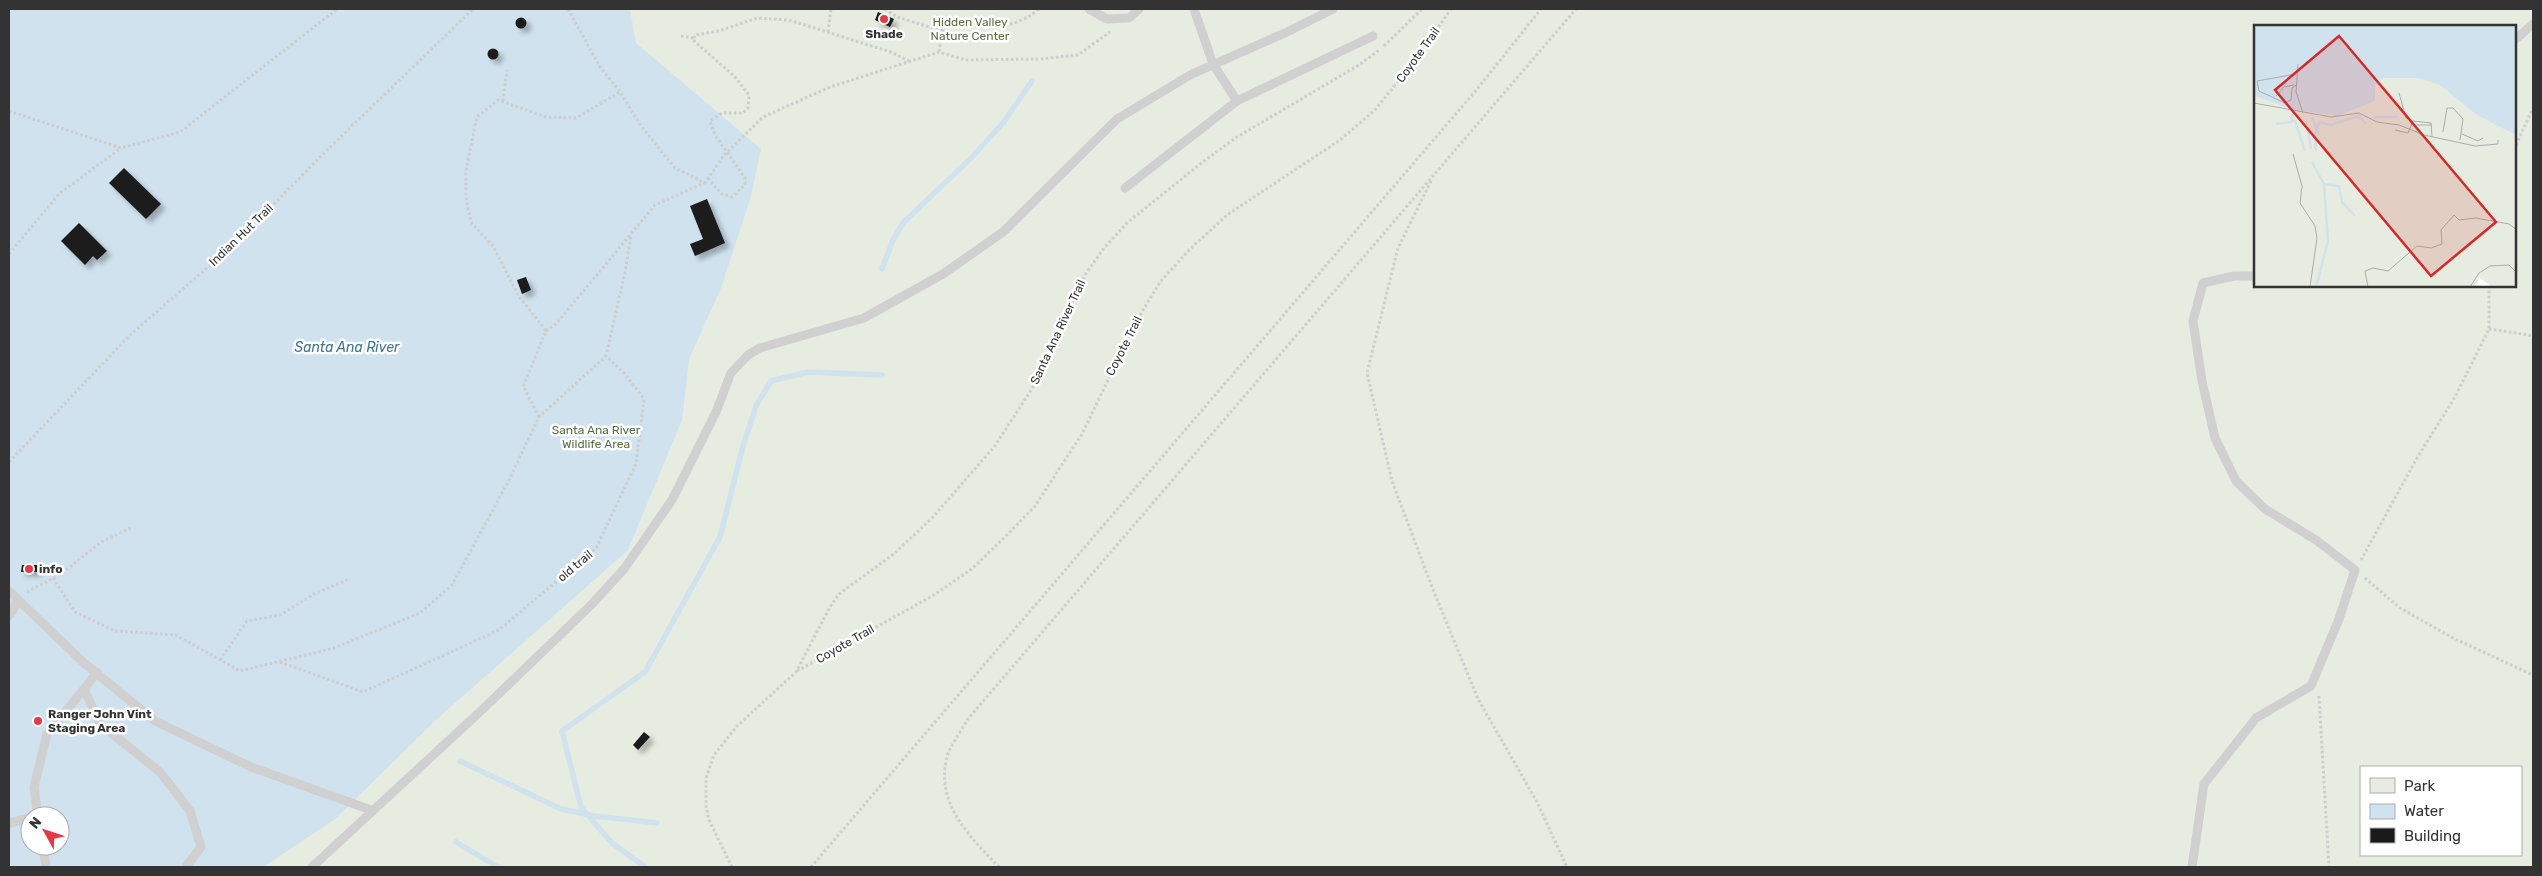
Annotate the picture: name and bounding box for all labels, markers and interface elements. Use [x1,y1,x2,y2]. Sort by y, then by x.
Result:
marker: Shade [878,13,890,25]
park label: Hidden Valley Nature Center [931,15,1010,43]
street label: Coyote Trail [1393,25,1443,85]
inset map [2254,25,2517,288]
place label: Shade [865,27,903,41]
street label: Indian Hut Trail [206,201,276,269]
street label: Santa Ana River Trail [1028,277,1088,387]
street label: Coyote Trail [1103,314,1145,378]
water label: Santa Ana River [295,339,400,356]
park label: Santa Ana River Wildlife Area [552,423,641,451]
street label: old trail [555,547,595,585]
place label: info [39,562,63,576]
marker: info [23,563,35,575]
street label: Coyote Trail [813,622,877,666]
place label: Ranger John Vint Staging Area [48,707,152,735]
marker: Ranger John Vint Staging Area [32,715,44,727]
legend [2360,766,2522,856]
text: Park [2404,777,2435,795]
text: Water [2404,802,2444,820]
north arrow [20,806,70,856]
text: N [26,814,45,832]
text: Building [2404,827,2461,845]

